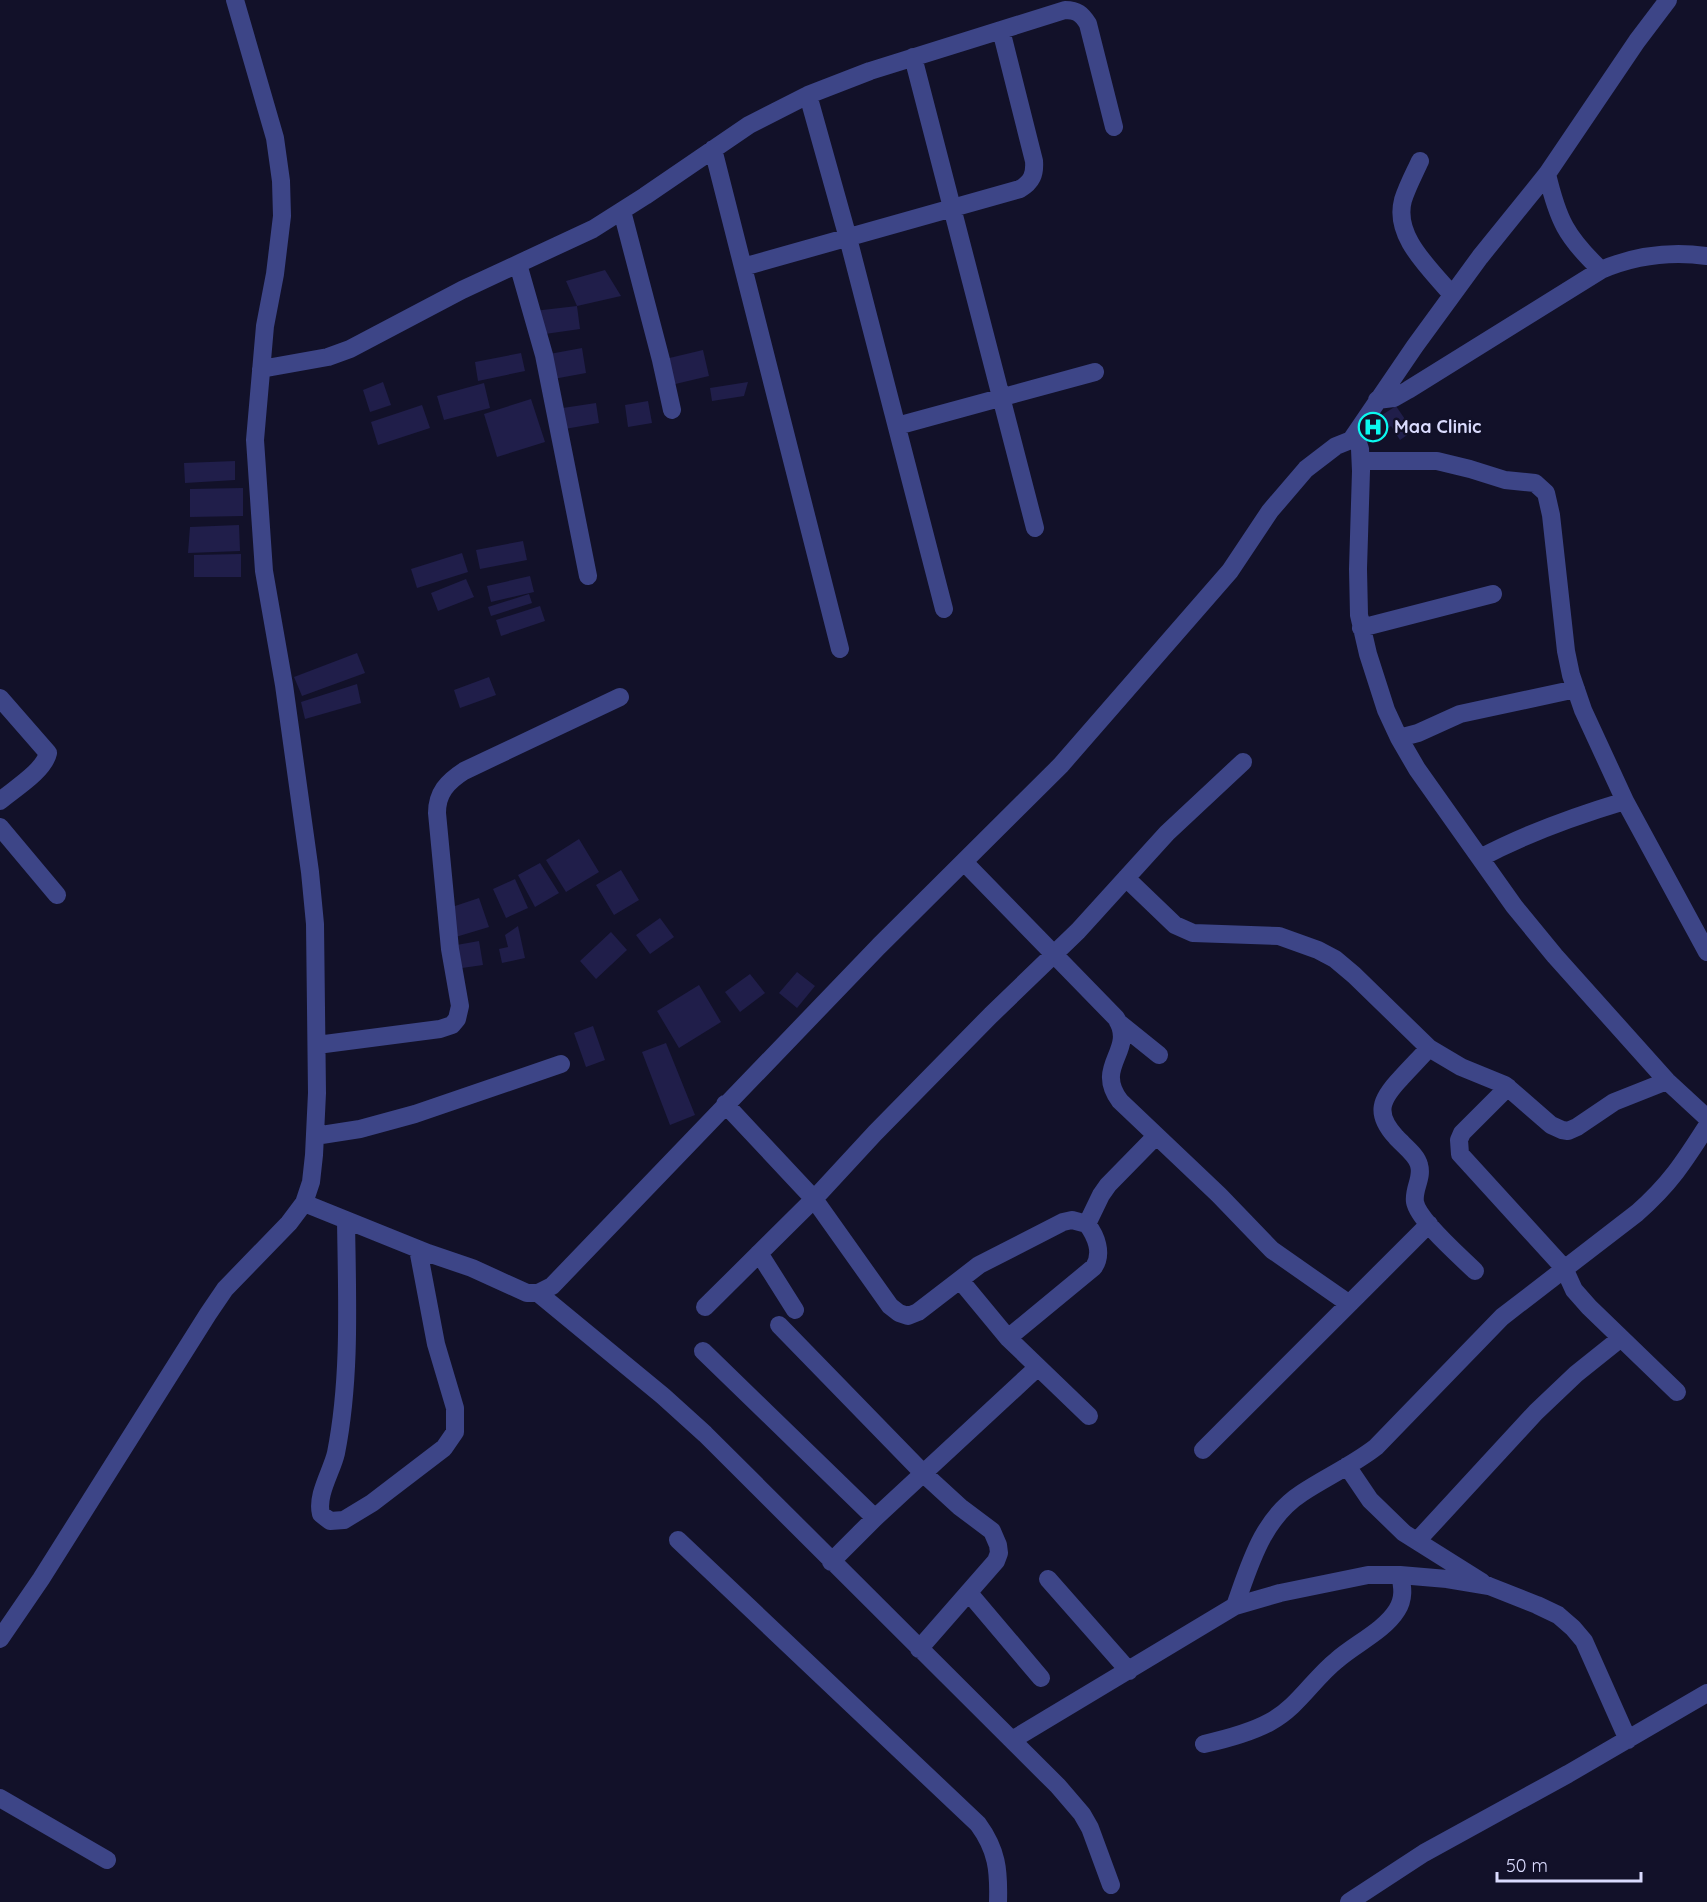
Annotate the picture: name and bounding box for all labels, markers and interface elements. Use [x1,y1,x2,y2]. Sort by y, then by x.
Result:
hospital icon: Maa Clinic [1357,411,1389,443]
place label: Maa Clinic [1394,415,1481,438]
scale bar [1497,1845,1641,1883]
text: 50 m [1506,1854,1548,1877]

